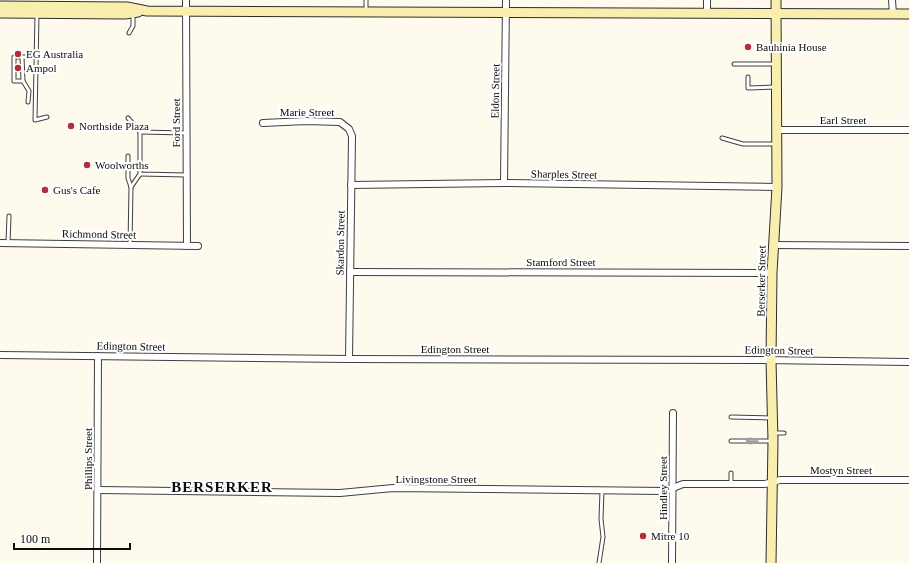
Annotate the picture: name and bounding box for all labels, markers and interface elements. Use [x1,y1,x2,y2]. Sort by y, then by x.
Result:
place label: Bauhinia House [756,41,827,53]
marker: Bauhinia House [743,42,753,52]
place label: EG Australia [26,48,83,60]
marker: EG Australia [13,49,23,59]
place label: Ampol [26,62,57,74]
marker: Ampol [13,63,23,73]
street label: Eldon Street [489,64,501,118]
street label: Ford Street [170,98,182,148]
street label: Marie Street [280,106,334,118]
street label: Earl Street [820,114,866,126]
place label: Northside Plaza [79,120,149,132]
marker: Northside Plaza [66,121,76,131]
place label: Woolworths [95,159,149,171]
marker: Woolworths [82,160,92,170]
street label: Sharples Street [531,167,597,181]
place label: Gus's Cafe [53,184,101,196]
marker: Gus's Cafe [40,185,50,195]
street label: Skardon Street [333,210,347,276]
street label: Richmond Street [62,227,136,241]
street label: Berserker Street [754,245,768,317]
street label: Stamford Street [526,256,596,268]
street label: Edington Street [97,339,165,353]
street label: Edington Street [421,343,489,355]
street label: Edington Street [745,343,813,357]
street label: Phillips Street [82,428,94,490]
one-way arrow [746,437,759,445]
street label: Hindley Street [657,456,669,520]
street label: Mostyn Street [810,464,872,476]
street label: Livingstone Street [396,473,476,485]
district label: BERSERKER [171,479,273,495]
scale bar [14,525,130,551]
place label: Mitre 10 [651,530,690,542]
marker: Mitre 10 [638,531,648,541]
text: 100 m [20,532,51,546]

